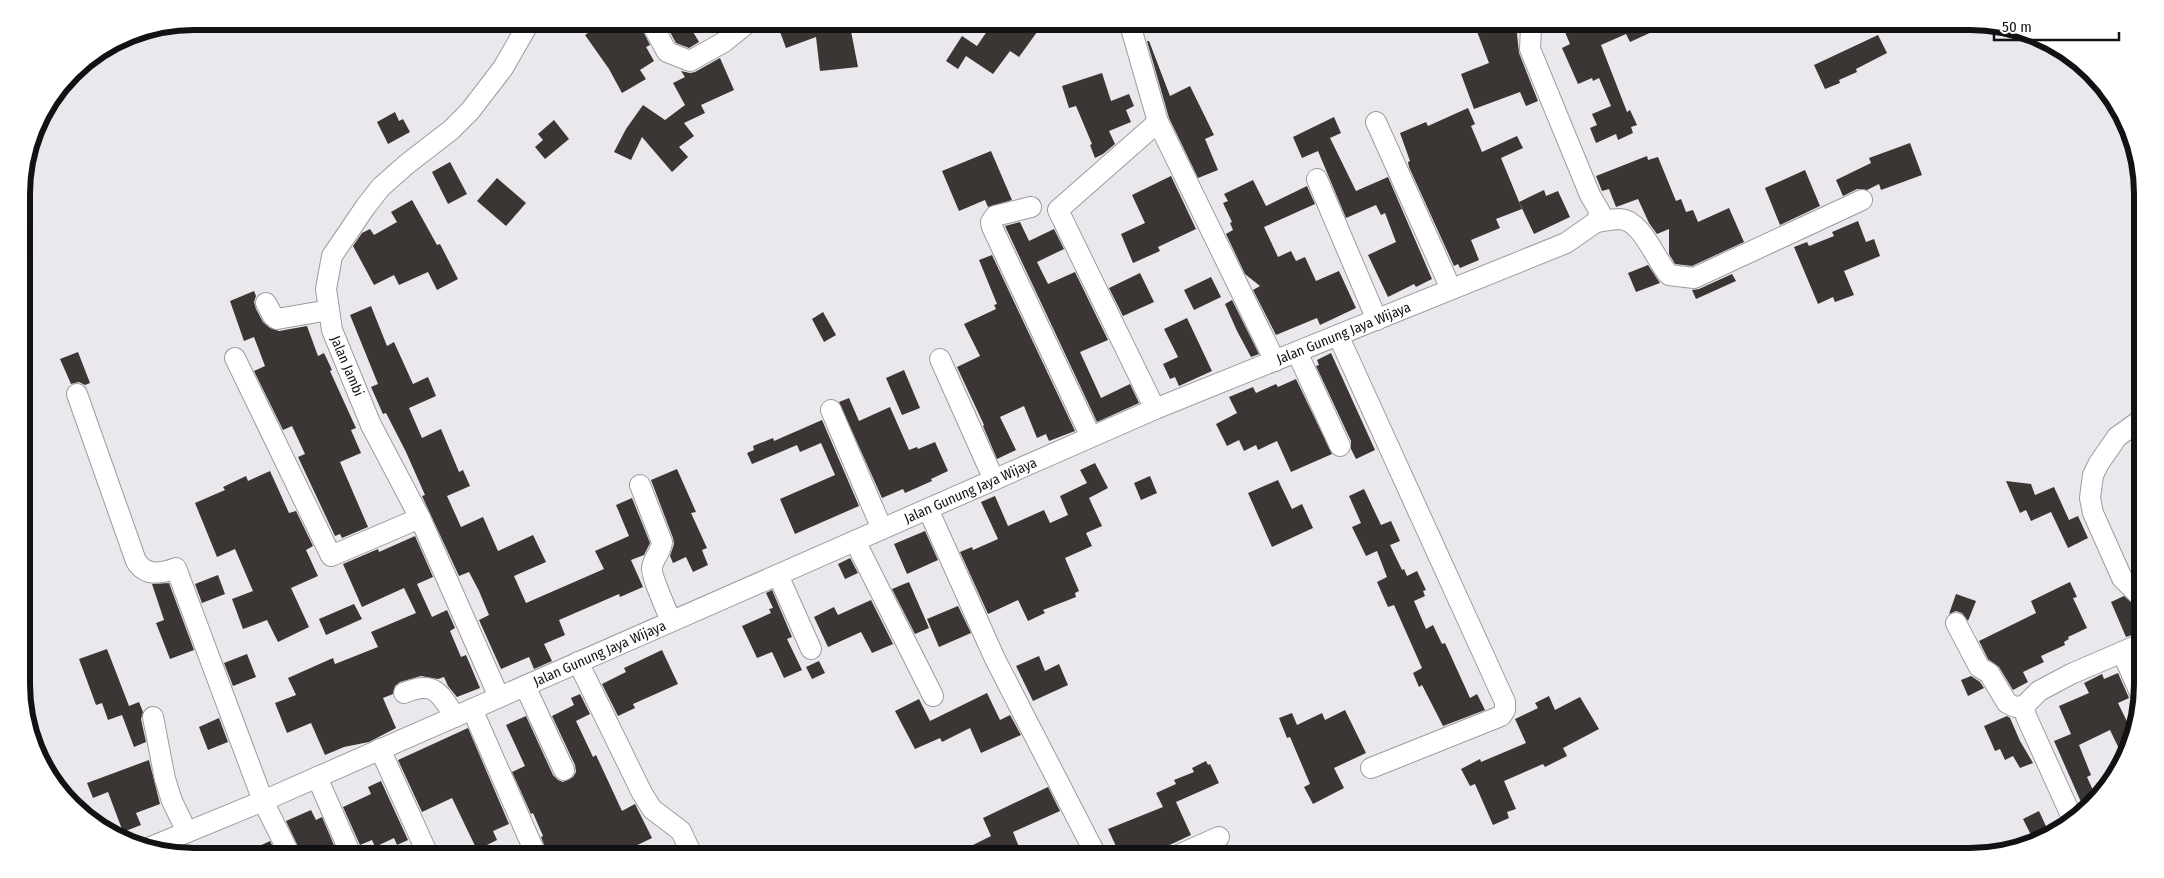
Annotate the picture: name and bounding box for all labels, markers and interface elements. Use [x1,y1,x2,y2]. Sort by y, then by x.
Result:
scale bar [1994,10,2119,42]
text: 50 m [2002,18,2032,36]
street label: Jalan Gunung Jaya Wijaya [1274,298,1413,368]
street label: Jalan Jambi [327,333,367,399]
street label: Jalan Gunung Jaya Wijaya [901,454,1039,527]
street label: Jalan Gunung Jaya Wijaya [531,617,668,690]

